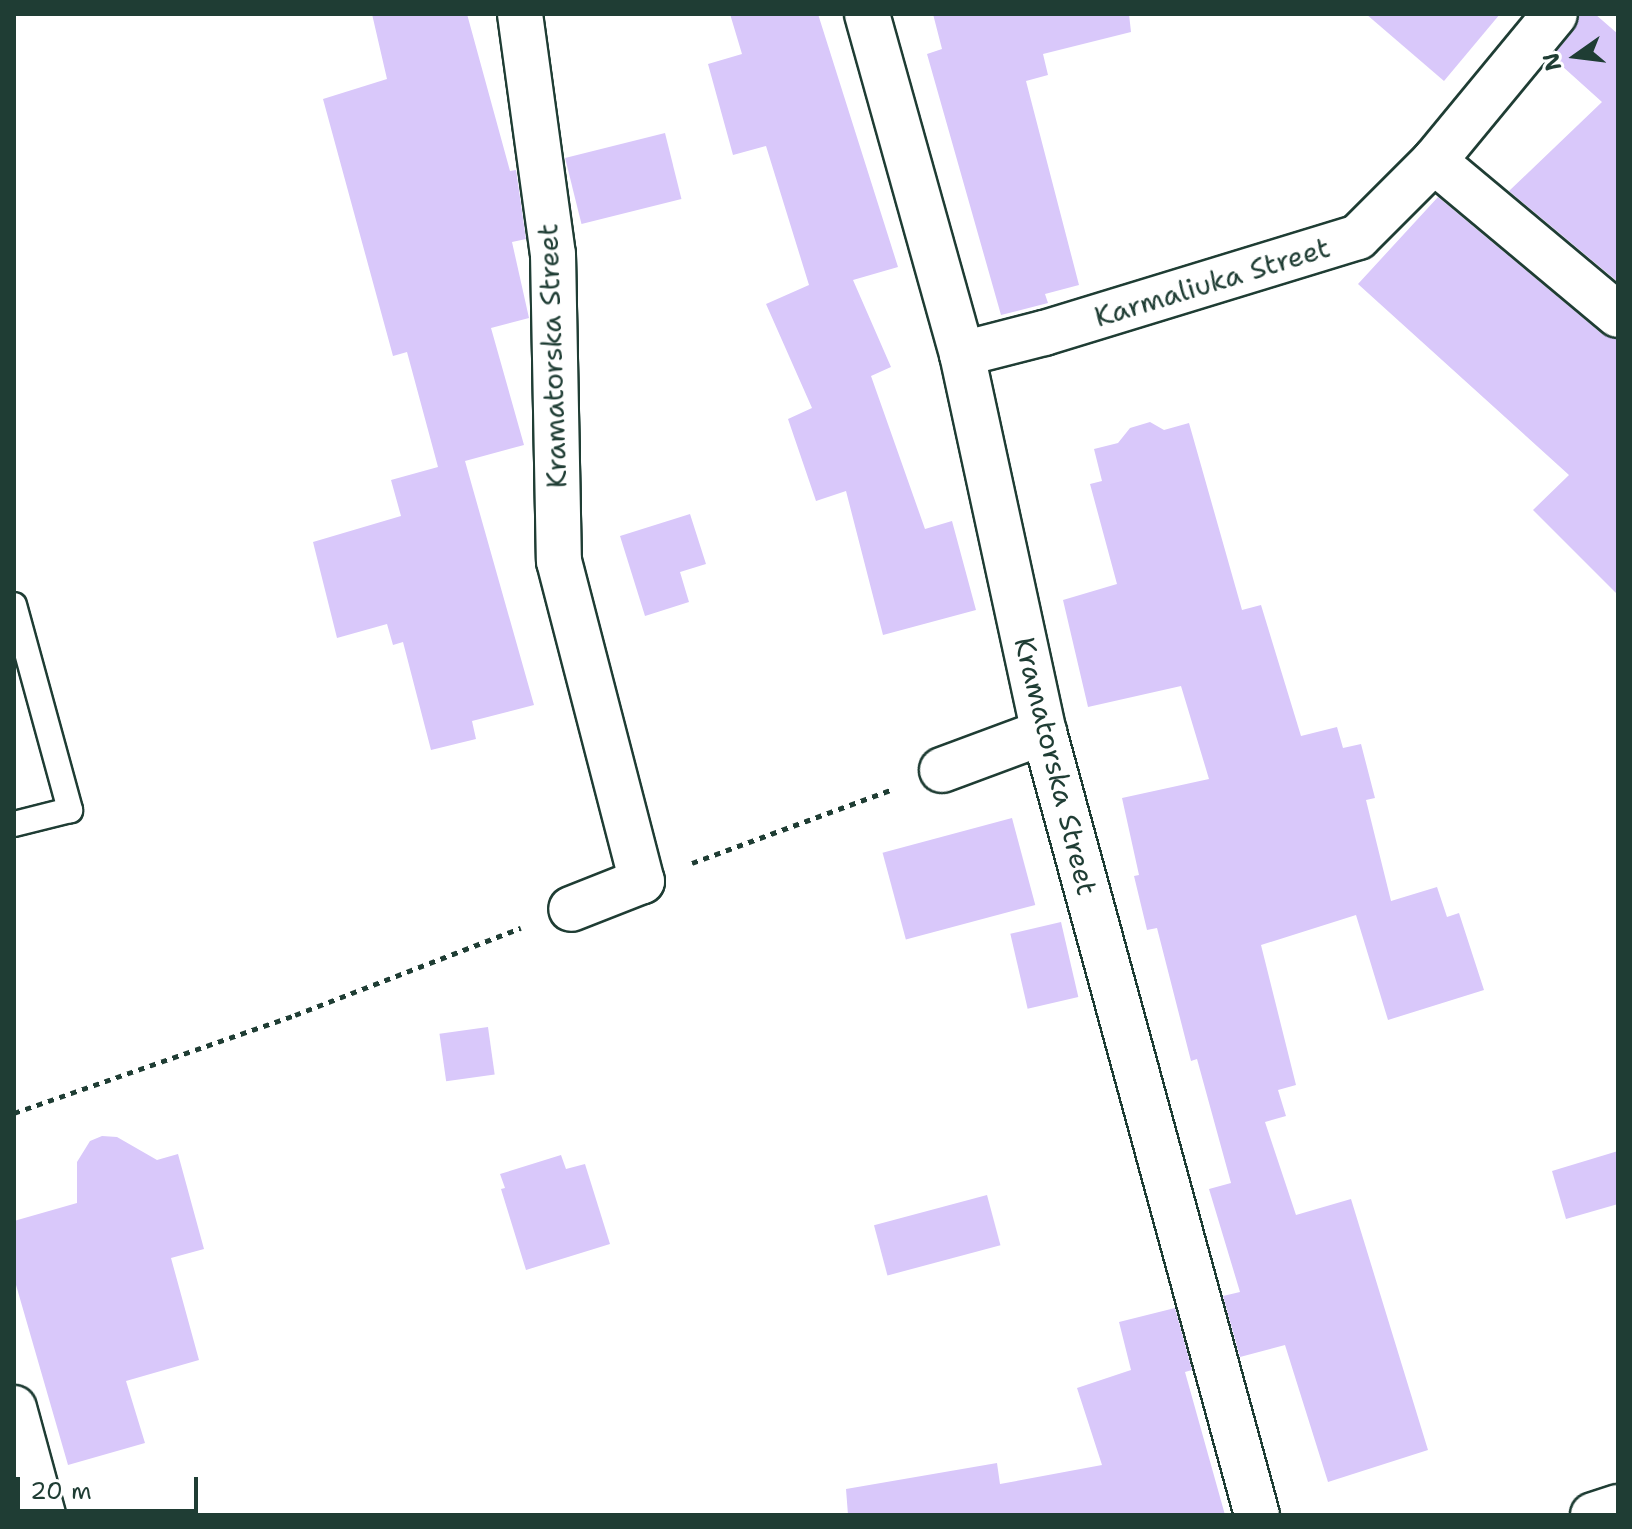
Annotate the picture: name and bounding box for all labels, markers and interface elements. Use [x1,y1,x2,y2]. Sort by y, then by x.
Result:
north arrow [1536,16,1616,96]
text: N [1536,50,1568,74]
street label: Kramatorska Street [531,223,573,489]
street label: Karmaliuka Street [1090,230,1334,334]
street label: Kramatorska Street [1008,633,1104,899]
scale bar [20,1461,202,1511]
text: 20 m [30,1475,92,1507]

